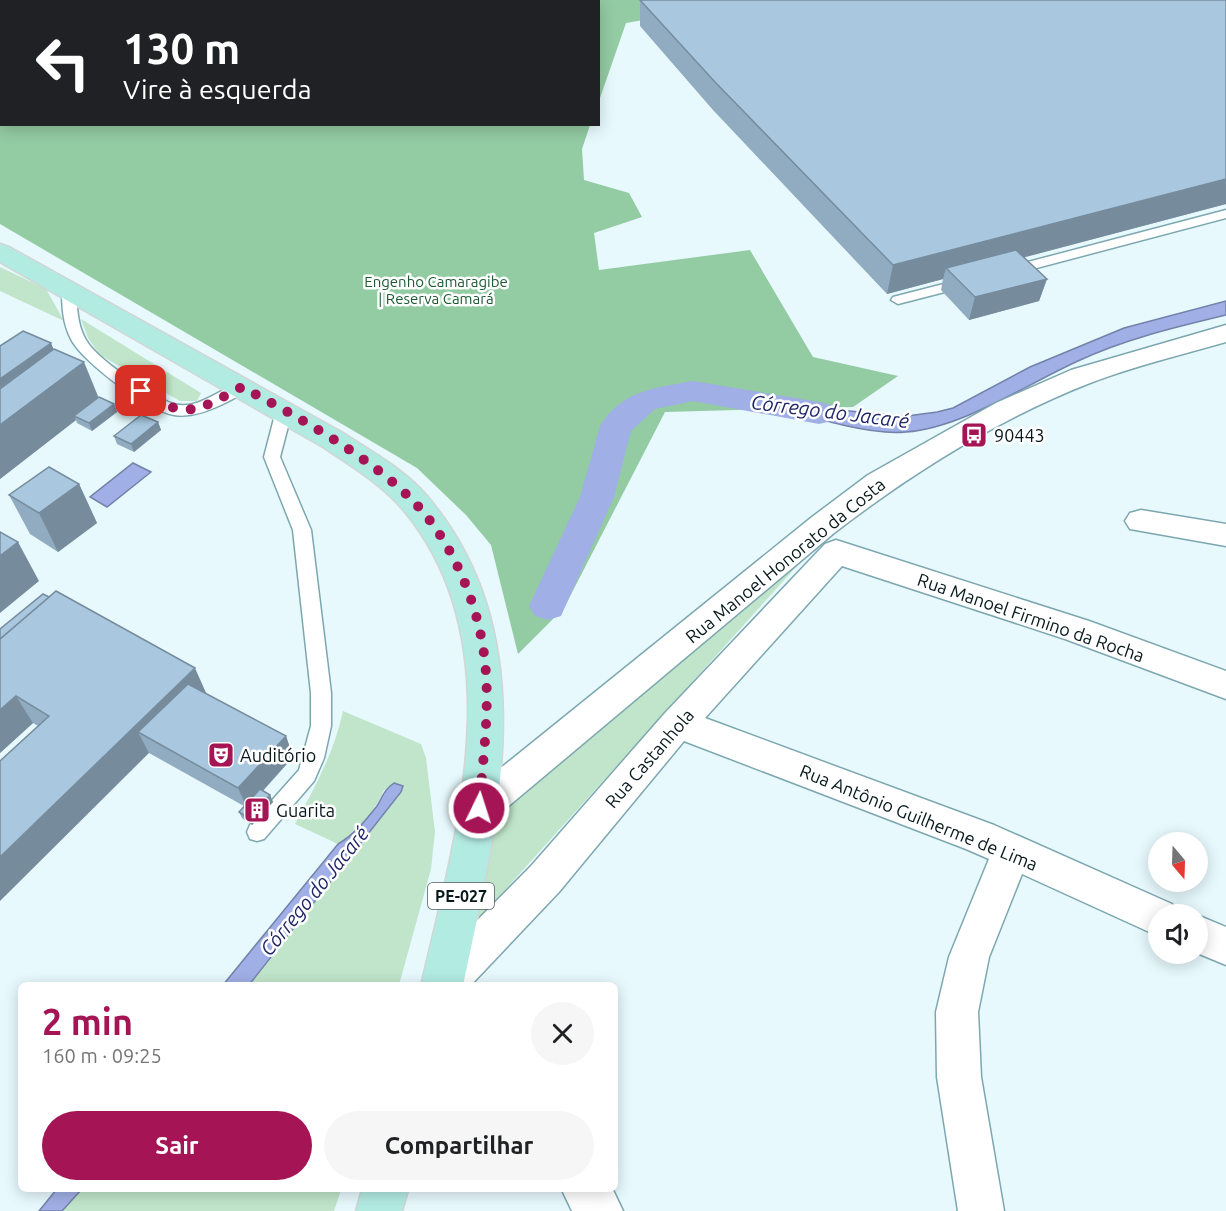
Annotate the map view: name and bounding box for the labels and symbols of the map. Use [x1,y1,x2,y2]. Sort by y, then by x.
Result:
park label: Engenho Camaragibe | Reserva Camará [364,273,508,307]
pin [115,365,166,416]
water label: Córrego do Jacaré [750,390,910,432]
bus stop icon: 90443 [959,420,989,450]
place label: 90443 [994,425,1045,445]
street label: Rua Manoel Honorato da Costa [681,473,889,647]
street label: Rua Manoel Firmino da Rocha [915,569,1147,665]
street label: Rua Castanhola [601,705,697,811]
theatre icon: Auditório [206,740,236,770]
place label: Auditório [240,745,316,765]
street label: Rua Antônio Guilherme de Lima [797,760,1041,874]
position arrow [447,776,511,840]
building icon: Guarita [242,795,272,825]
place label: Guarita [276,800,335,820]
water label: Córrego do Jacaré [255,822,373,960]
north arrow [1148,832,1208,892]
road number: PE-027 [428,883,494,909]

